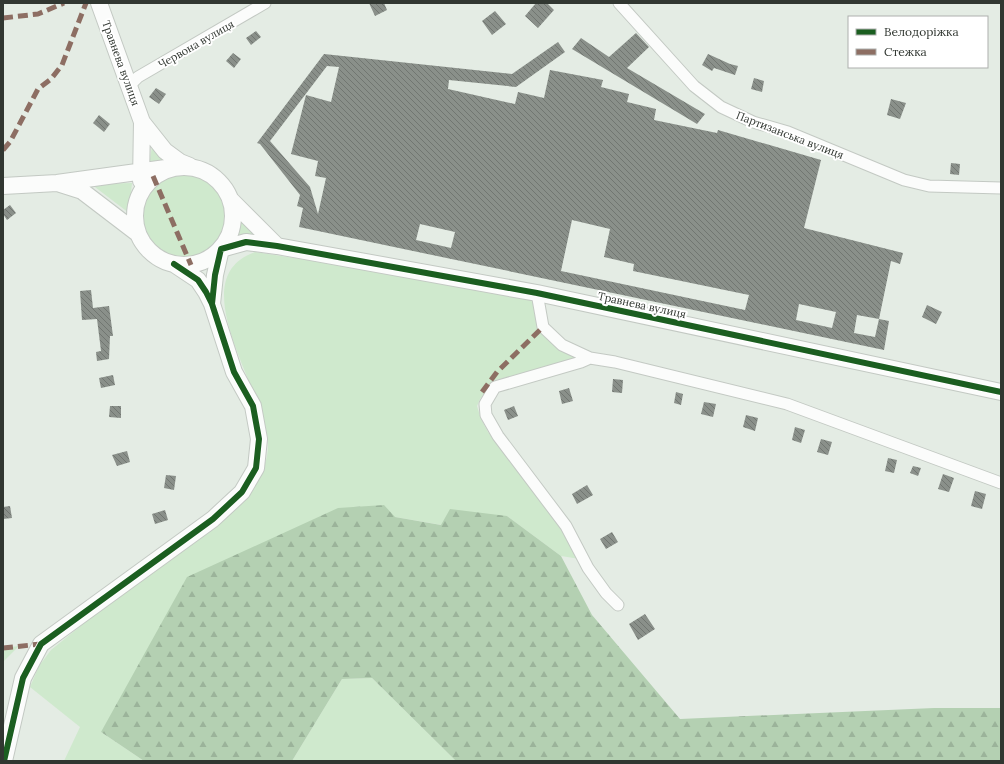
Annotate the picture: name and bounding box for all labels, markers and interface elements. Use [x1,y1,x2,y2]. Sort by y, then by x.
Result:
legend [848,16,988,68]
street label: Червона вулиця [156,17,236,71]
street label: Травнева вулиця [99,18,143,108]
text: Велодоріжка [884,24,959,39]
text: Стежка [884,44,927,59]
street label: Партизанська вулиця [734,108,846,162]
street label: Травнева вулиця [597,289,687,321]

